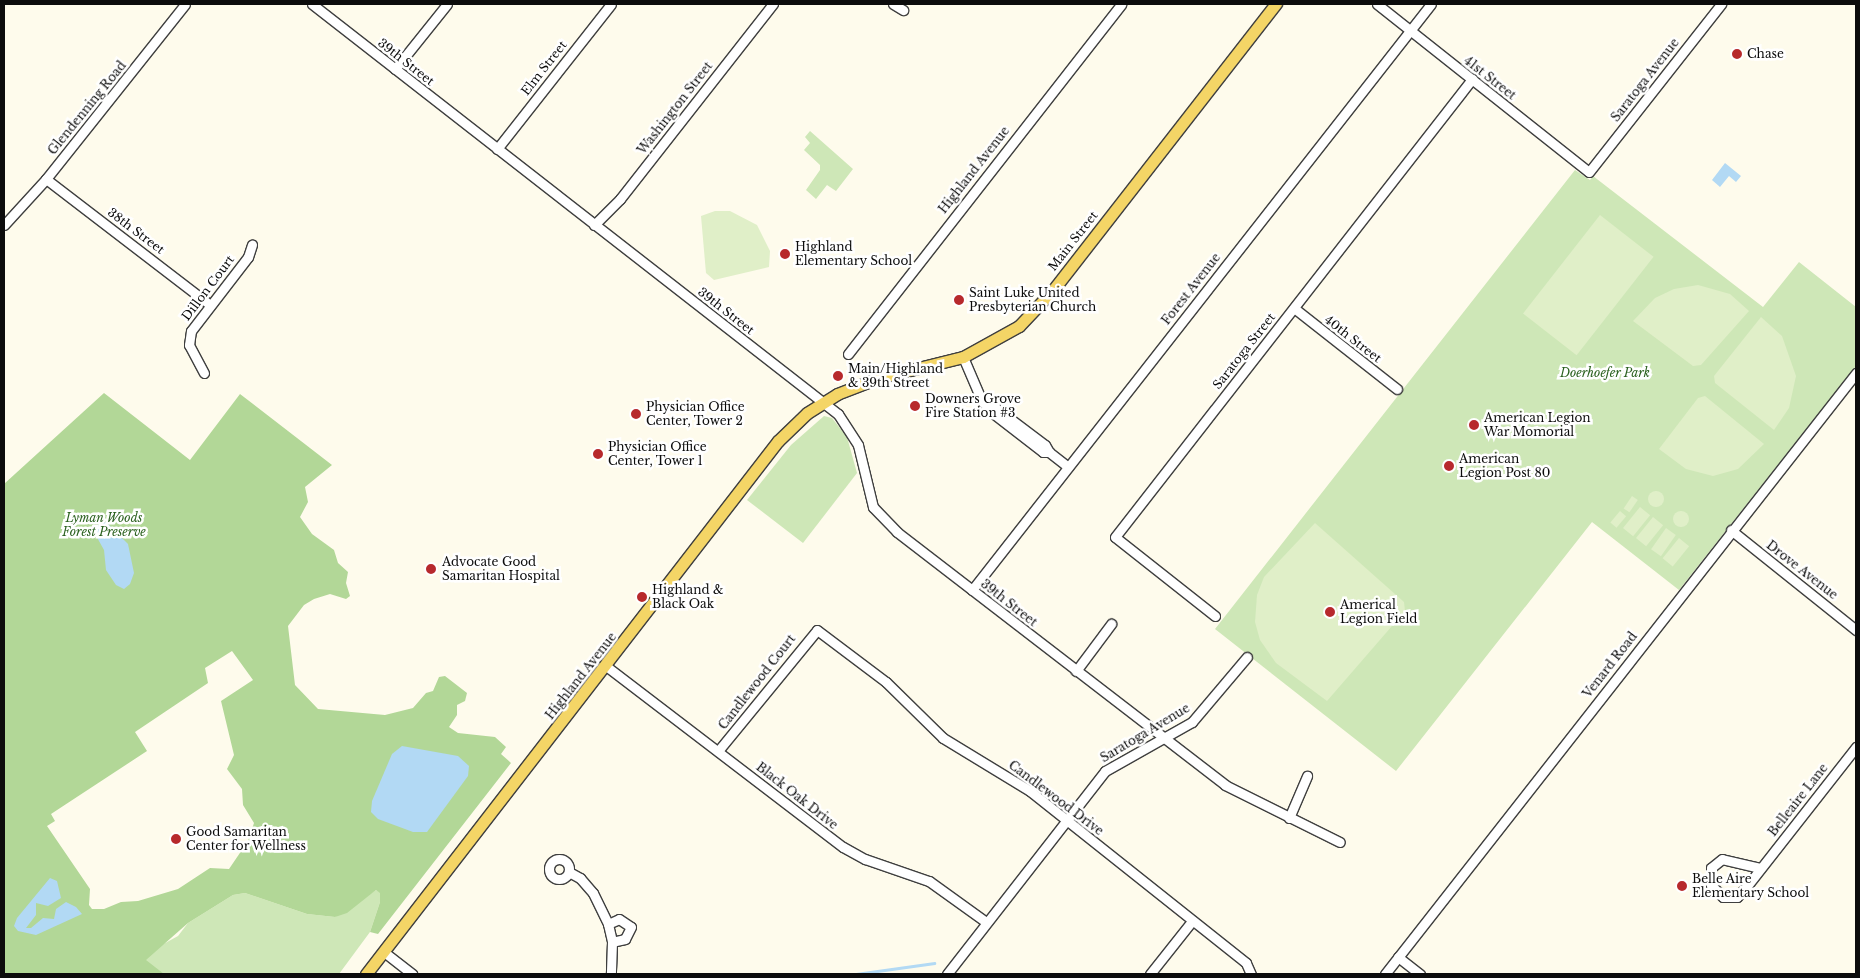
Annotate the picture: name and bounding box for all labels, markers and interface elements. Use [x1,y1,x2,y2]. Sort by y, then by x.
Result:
street label: Saratoga Avenue [1608,35,1682,125]
street label: 39th Street [375,36,437,88]
street label: Elm Street [518,38,570,98]
place label: Chase [1747,47,1784,61]
marker: Chase [1731,48,1743,60]
street label: 41st Street [1461,53,1519,103]
street label: Glendenning Road [45,58,129,158]
street label: Washington Street [634,59,716,157]
street label: Highland Avenue [935,124,1013,216]
street label: 38th Street [105,205,167,257]
street label: Main Street [1045,208,1101,274]
place label: Highland Elementary School [795,240,913,268]
marker: Highland Elementary School [779,248,791,260]
street label: Forest Avenue [1159,250,1223,328]
street label: Dillon Court [179,253,237,323]
street label: 39th Street [695,285,757,337]
place label: Saint Luke United Presbyterian Church [969,286,1096,314]
marker: Saint Luke United Presbyterian Church [953,294,965,306]
street label: Saratoga Street [1210,310,1278,392]
street label: 40th Street [1322,312,1384,366]
place label: Main/Highland & 39th Street [848,362,943,390]
park label: Doerhoefer Park [1560,366,1650,380]
marker: Main/Highland & 39th Street [832,370,844,382]
place label: Downers Grove Fire Station #3 [925,392,1021,420]
place label: Physician Office Center, Tower 2 [646,400,745,428]
marker: Downers Grove Fire Station #3 [909,400,921,412]
marker: Physician Office Center, Tower 2 [630,408,642,420]
place label: American Legion War Momorial [1484,411,1591,439]
marker: American Legion War Momorial [1468,419,1480,431]
place label: Physician Office Center, Tower 1 [608,440,707,468]
marker: Physician Office Center, Tower 1 [592,448,604,460]
place label: American Legion Post 80 [1459,452,1550,480]
marker: American Legion Post 80 [1443,460,1455,472]
park label: Lyman Woods Forest Preserve [62,511,146,539]
street label: Drove Avenue [1763,538,1841,602]
place label: Advocate Good Samaritan Hospital [442,555,560,583]
marker: Advocate Good Samaritan Hospital [424,562,438,576]
street label: 39th Street [978,577,1040,629]
place label: Highland & Black Oak [652,583,724,611]
marker: Highland & Black Oak [636,591,648,603]
place label: Americal Legion Field [1340,598,1417,626]
marker: Americal Legion Field [1324,606,1336,618]
street label: Venard Road [1580,629,1640,701]
street label: Highland Avenue [542,630,620,722]
street label: Candlewood Court [716,632,798,732]
street label: Saratoga Avenue [1098,701,1192,765]
street label: Candlewood Drive [1006,758,1106,838]
street label: Black Oak Drive [753,760,841,832]
street label: Belleaire Lane [1765,761,1831,839]
place label: Good Samaritan Center for Wellness [186,825,307,853]
marker: Good Samaritan Center for Wellness [170,833,182,845]
place label: Belle Aire Elementary School [1692,872,1810,900]
marker: Belle Aire Elementary School [1676,880,1688,892]

